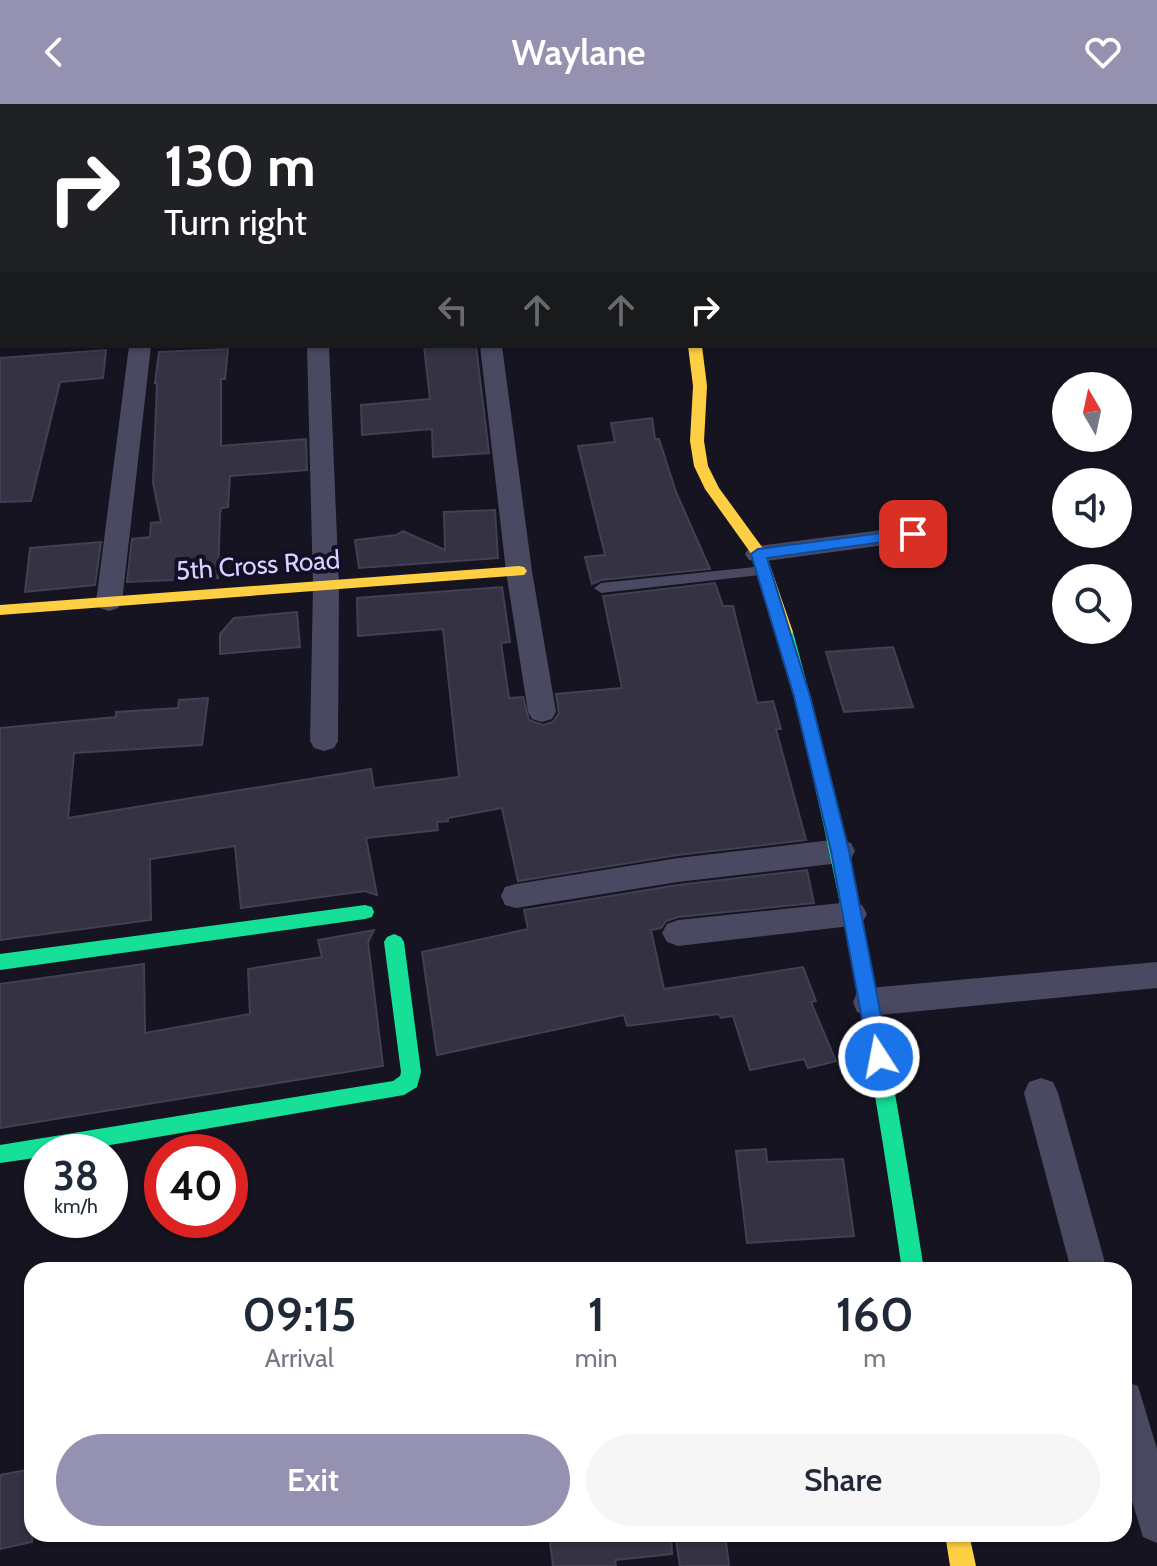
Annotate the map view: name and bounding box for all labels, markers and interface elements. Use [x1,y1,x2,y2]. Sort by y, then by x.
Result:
icon: back [32,30,76,74]
text: Waylane [511,30,646,74]
icon: heart [1081,30,1125,74]
text: 130 m [164,132,316,200]
icon: right [32,136,136,240]
text: Turn right [164,200,307,244]
icon: left [431,288,475,332]
icon: ahead [515,288,559,332]
icon: ahead [599,288,643,332]
icon: right [683,288,727,332]
north arrow [1052,372,1132,452]
map controls [1052,372,1132,644]
button: sound [1052,468,1132,548]
pin [879,500,947,568]
icon: arrive [891,512,935,556]
street label: 5th Cross Road [175,543,341,587]
button: search [1052,564,1132,644]
position arrow [837,1015,921,1099]
speed limit sign: 40 [144,1134,248,1238]
text: 38 [53,1151,99,1200]
text: km/h [54,1194,98,1218]
text: 09:15 [242,1285,356,1343]
text: 1 [588,1285,605,1343]
text: 160 [836,1285,914,1343]
text: Arrival [265,1342,334,1374]
text: min [575,1342,618,1374]
text: m [863,1342,886,1374]
button: Exit [56,1434,570,1526]
button: Share [586,1434,1100,1526]

